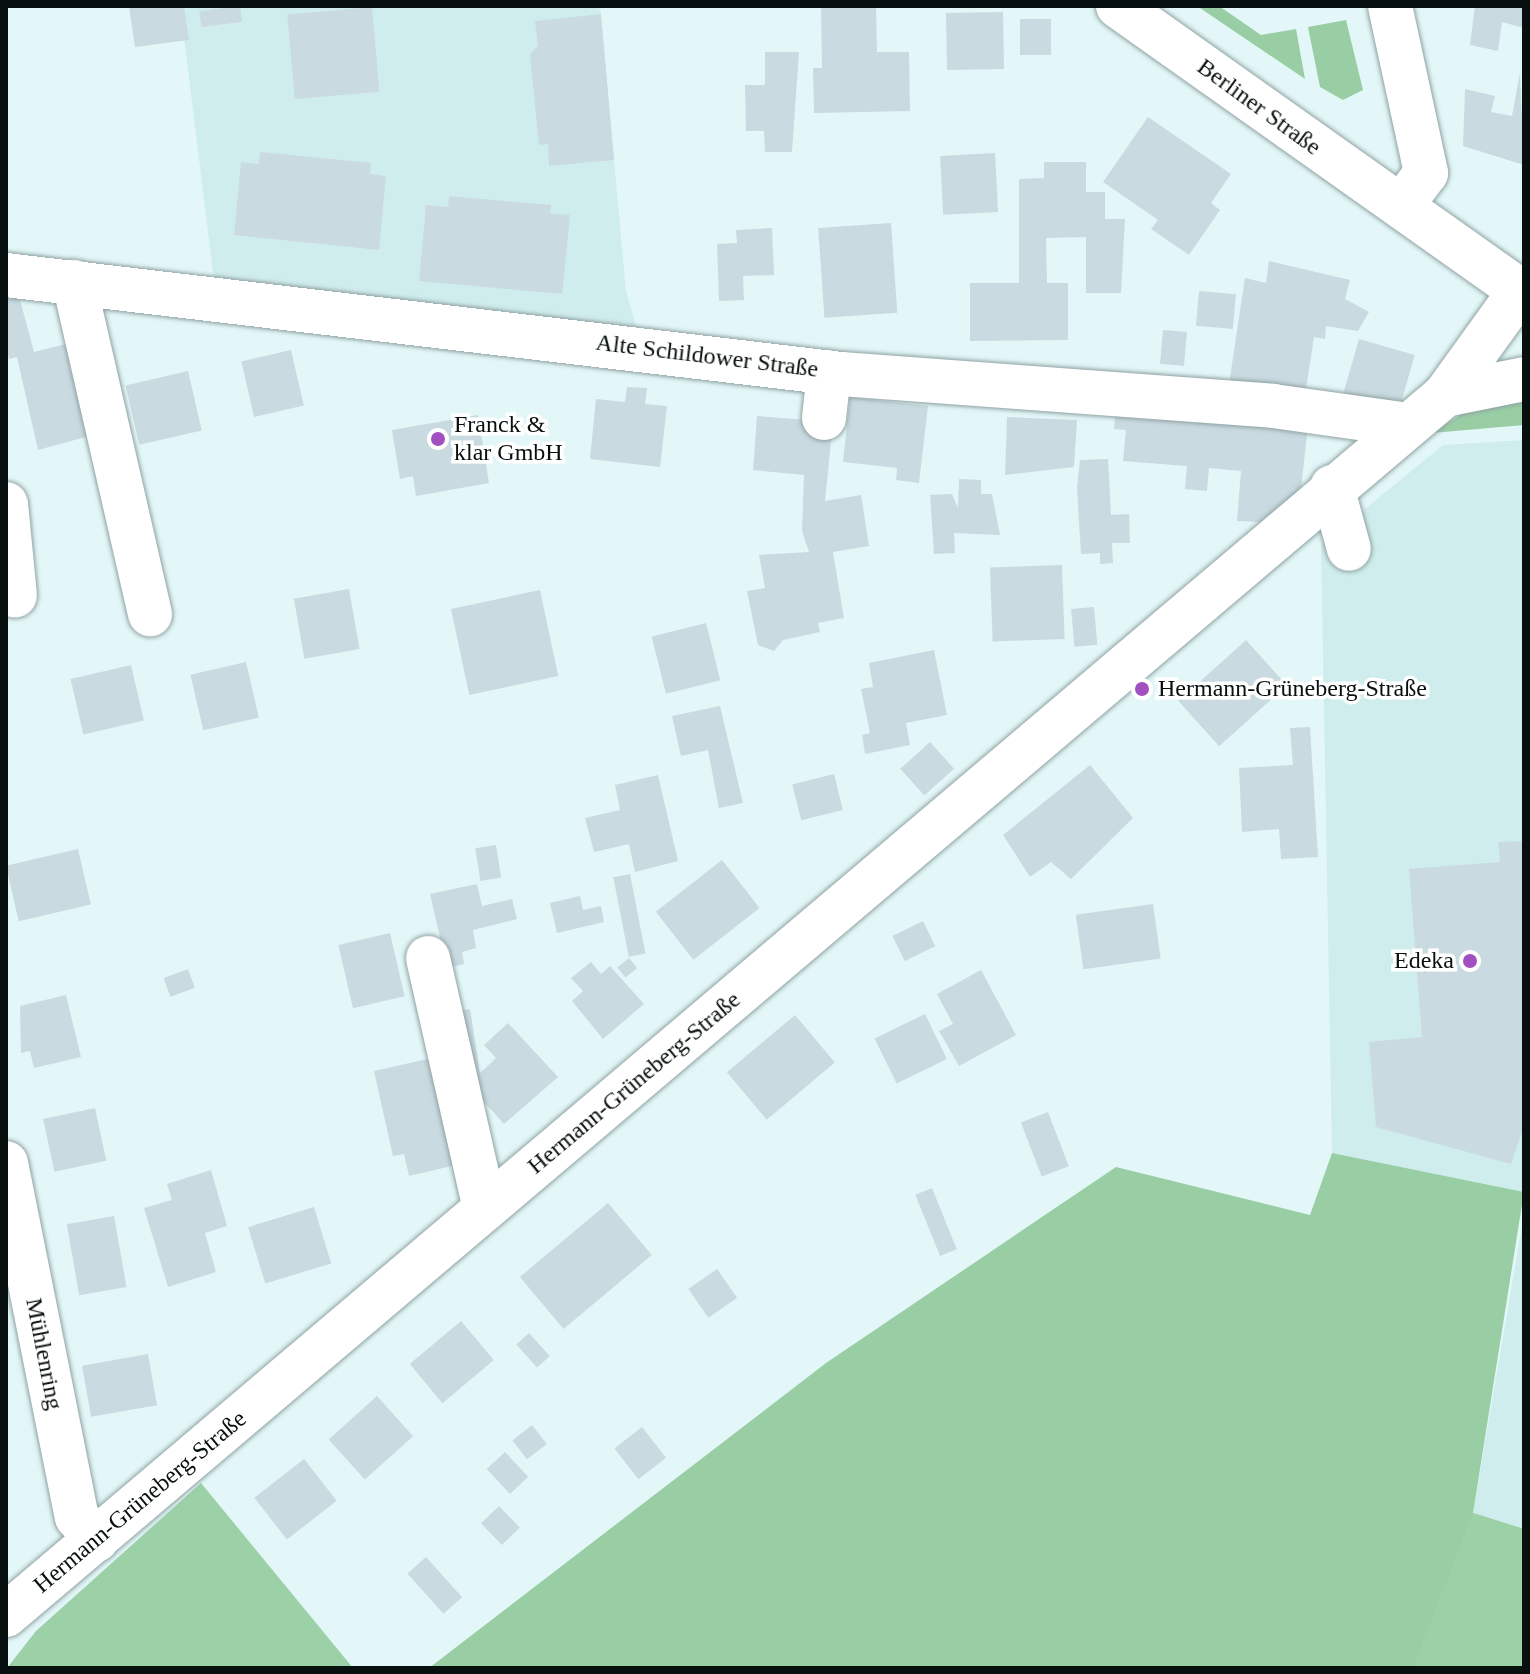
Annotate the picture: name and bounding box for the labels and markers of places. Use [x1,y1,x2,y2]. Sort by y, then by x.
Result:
place label: Franck & klar GmbH [454,411,563,467]
marker: Franck & klar GmbH [429,430,447,448]
place label: Hermann-Grüneberg-Straße [1158,675,1427,703]
marker: Hermann-Grüneberg-Straße [1133,680,1151,698]
place label: Edeka [1394,947,1454,975]
marker: Edeka [1461,952,1479,970]

